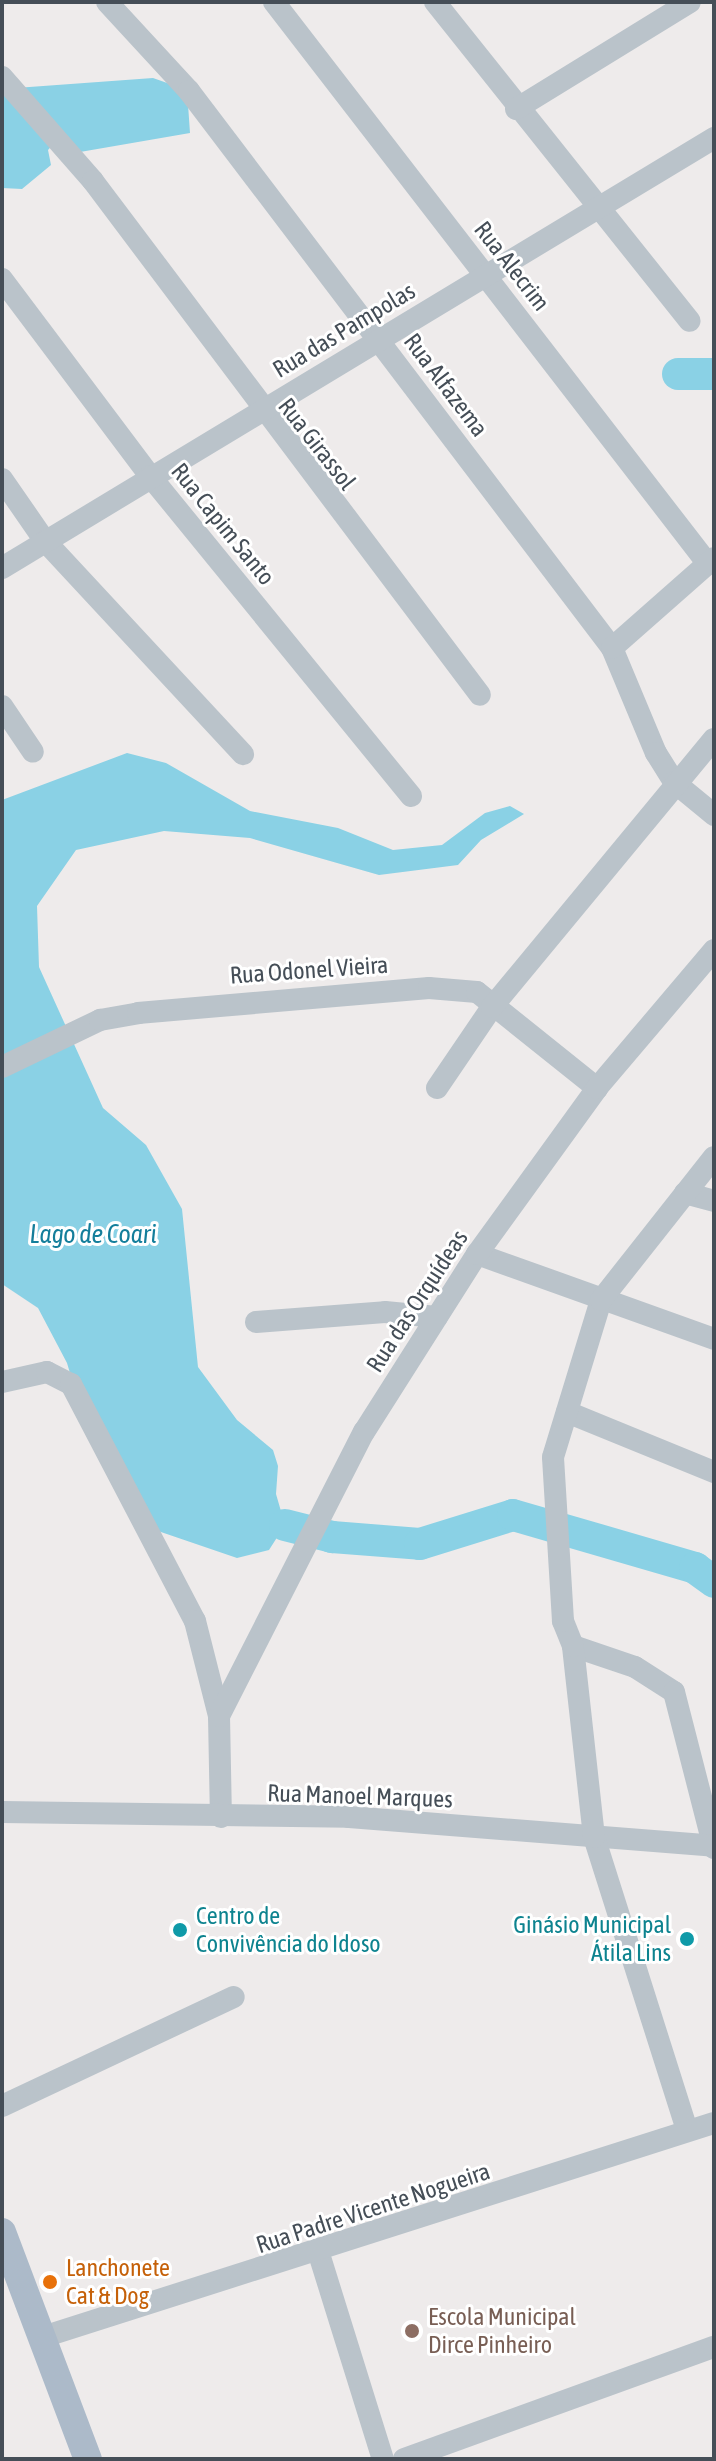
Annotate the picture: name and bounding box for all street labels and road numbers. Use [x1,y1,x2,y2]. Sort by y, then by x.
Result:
street label: Rua Alecrim [468,216,556,316]
street label: Rua das Pampolas [268,276,420,384]
street label: Rua Alfazema [398,328,494,442]
street label: Rua Girassol [272,392,362,496]
street label: Rua Capim Santo [165,457,281,591]
street label: Rua Odonel Vieira [229,950,389,990]
street label: Rua das Orquídeas [360,1224,474,1378]
street label: Rua Manoel Marques [267,1778,453,1814]
street label: Rua Padre Vicente Nogueira [252,2157,494,2259]

